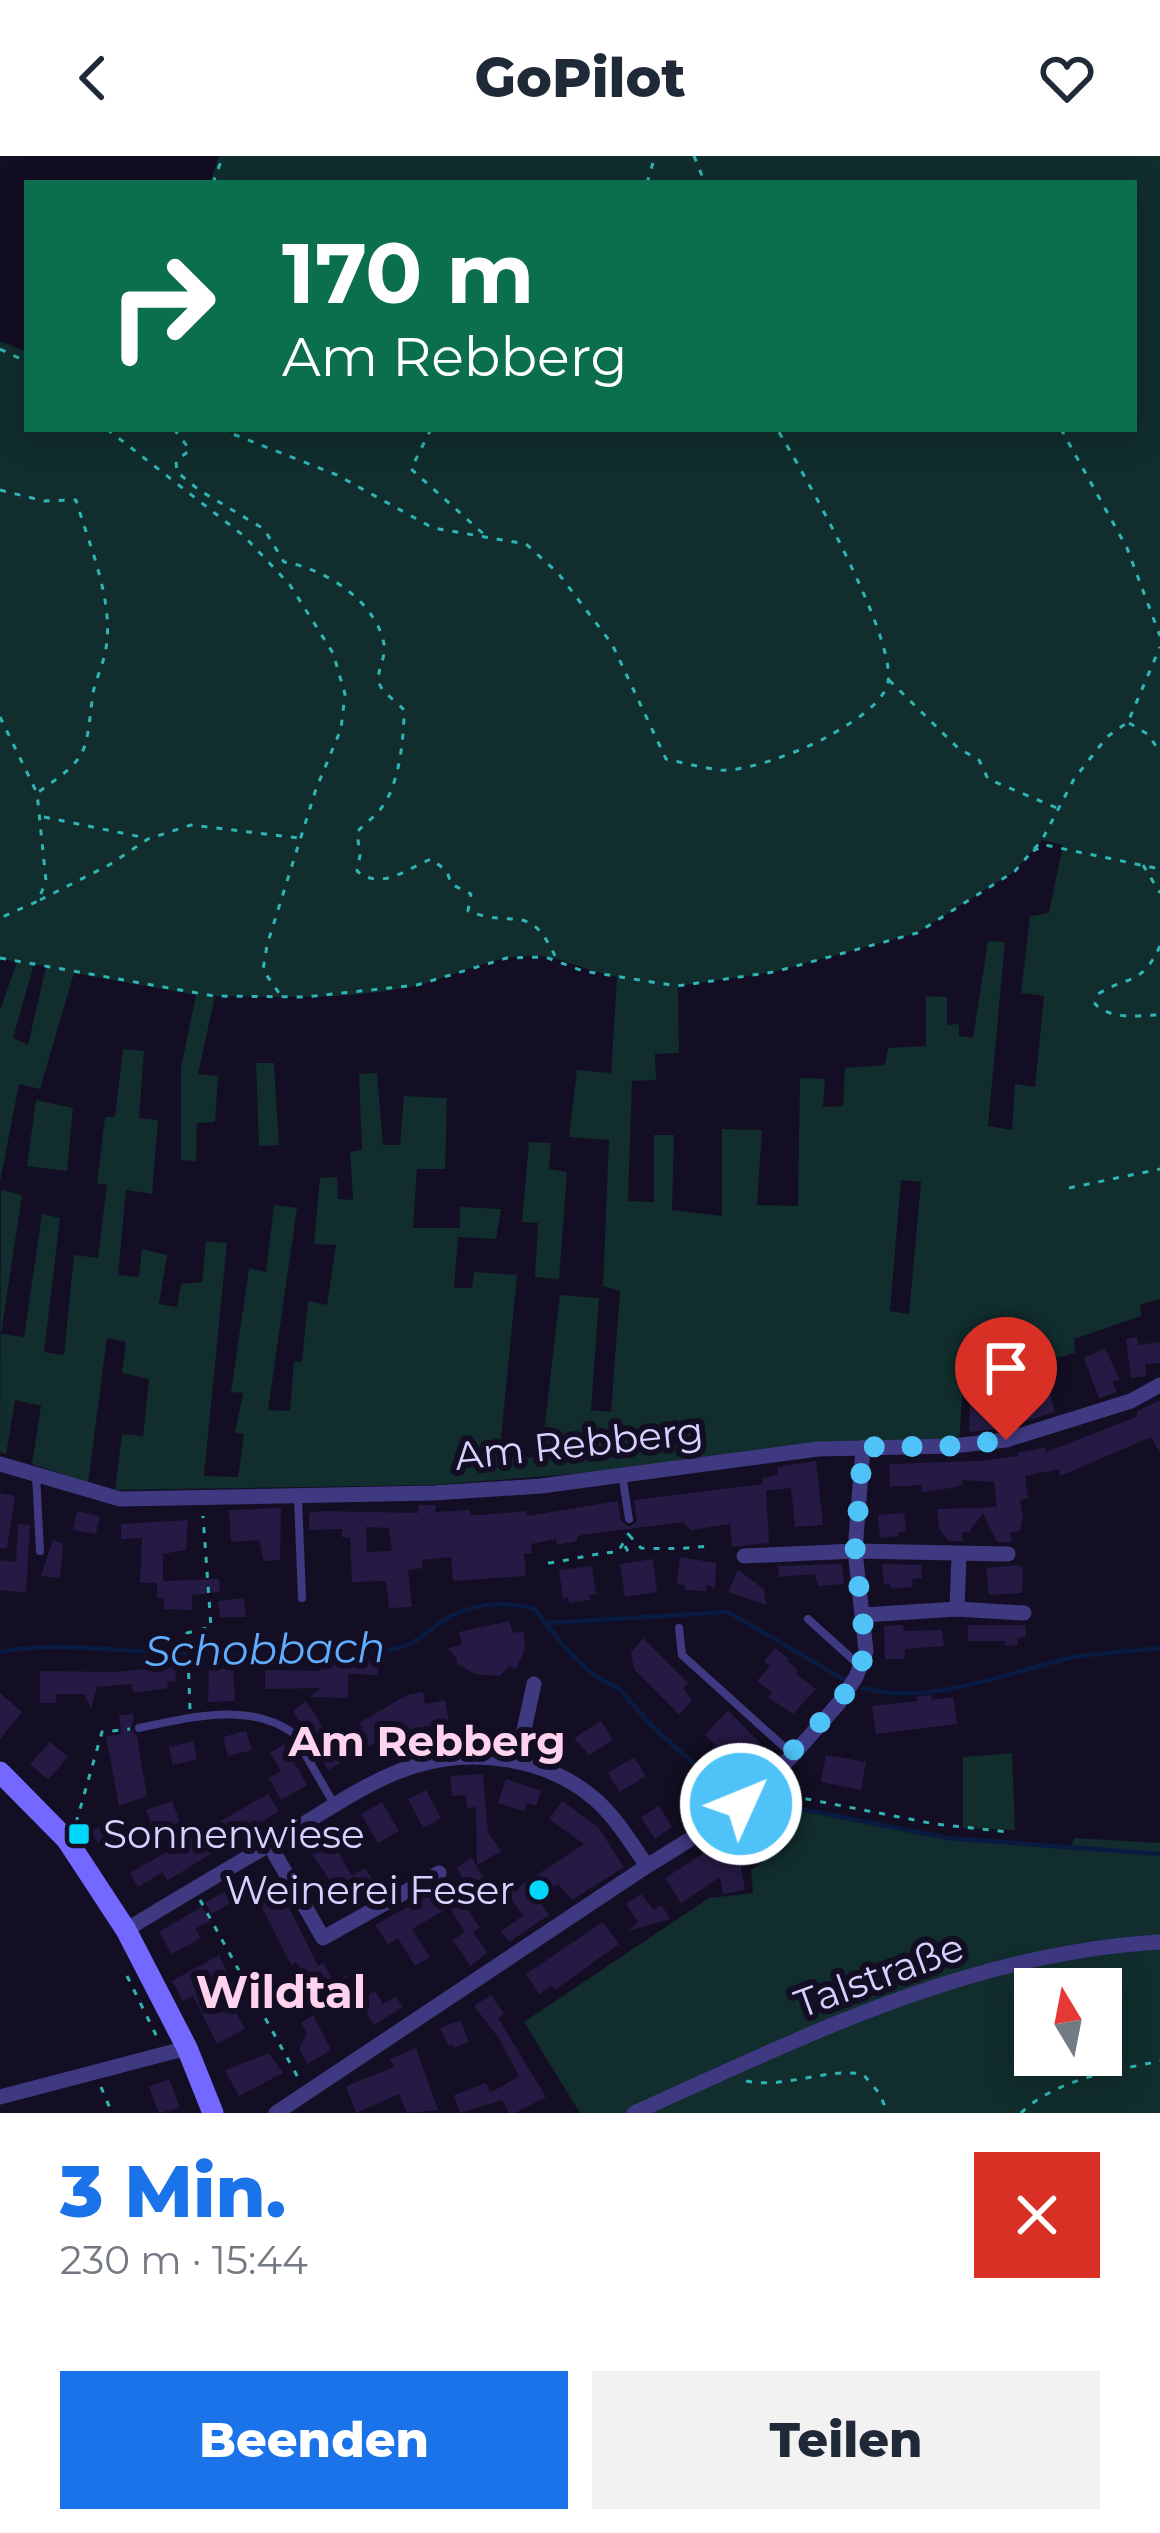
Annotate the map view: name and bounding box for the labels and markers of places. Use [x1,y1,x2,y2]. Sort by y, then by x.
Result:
pin [955,1317,1057,1440]
place label: Sonnenwiese [103,1810,365,1858]
marker: Sonnenwiese [66,1821,92,1847]
place label: Weinerei Feser [225,1866,515,1914]
marker: Weinerei Feser [526,1877,552,1903]

